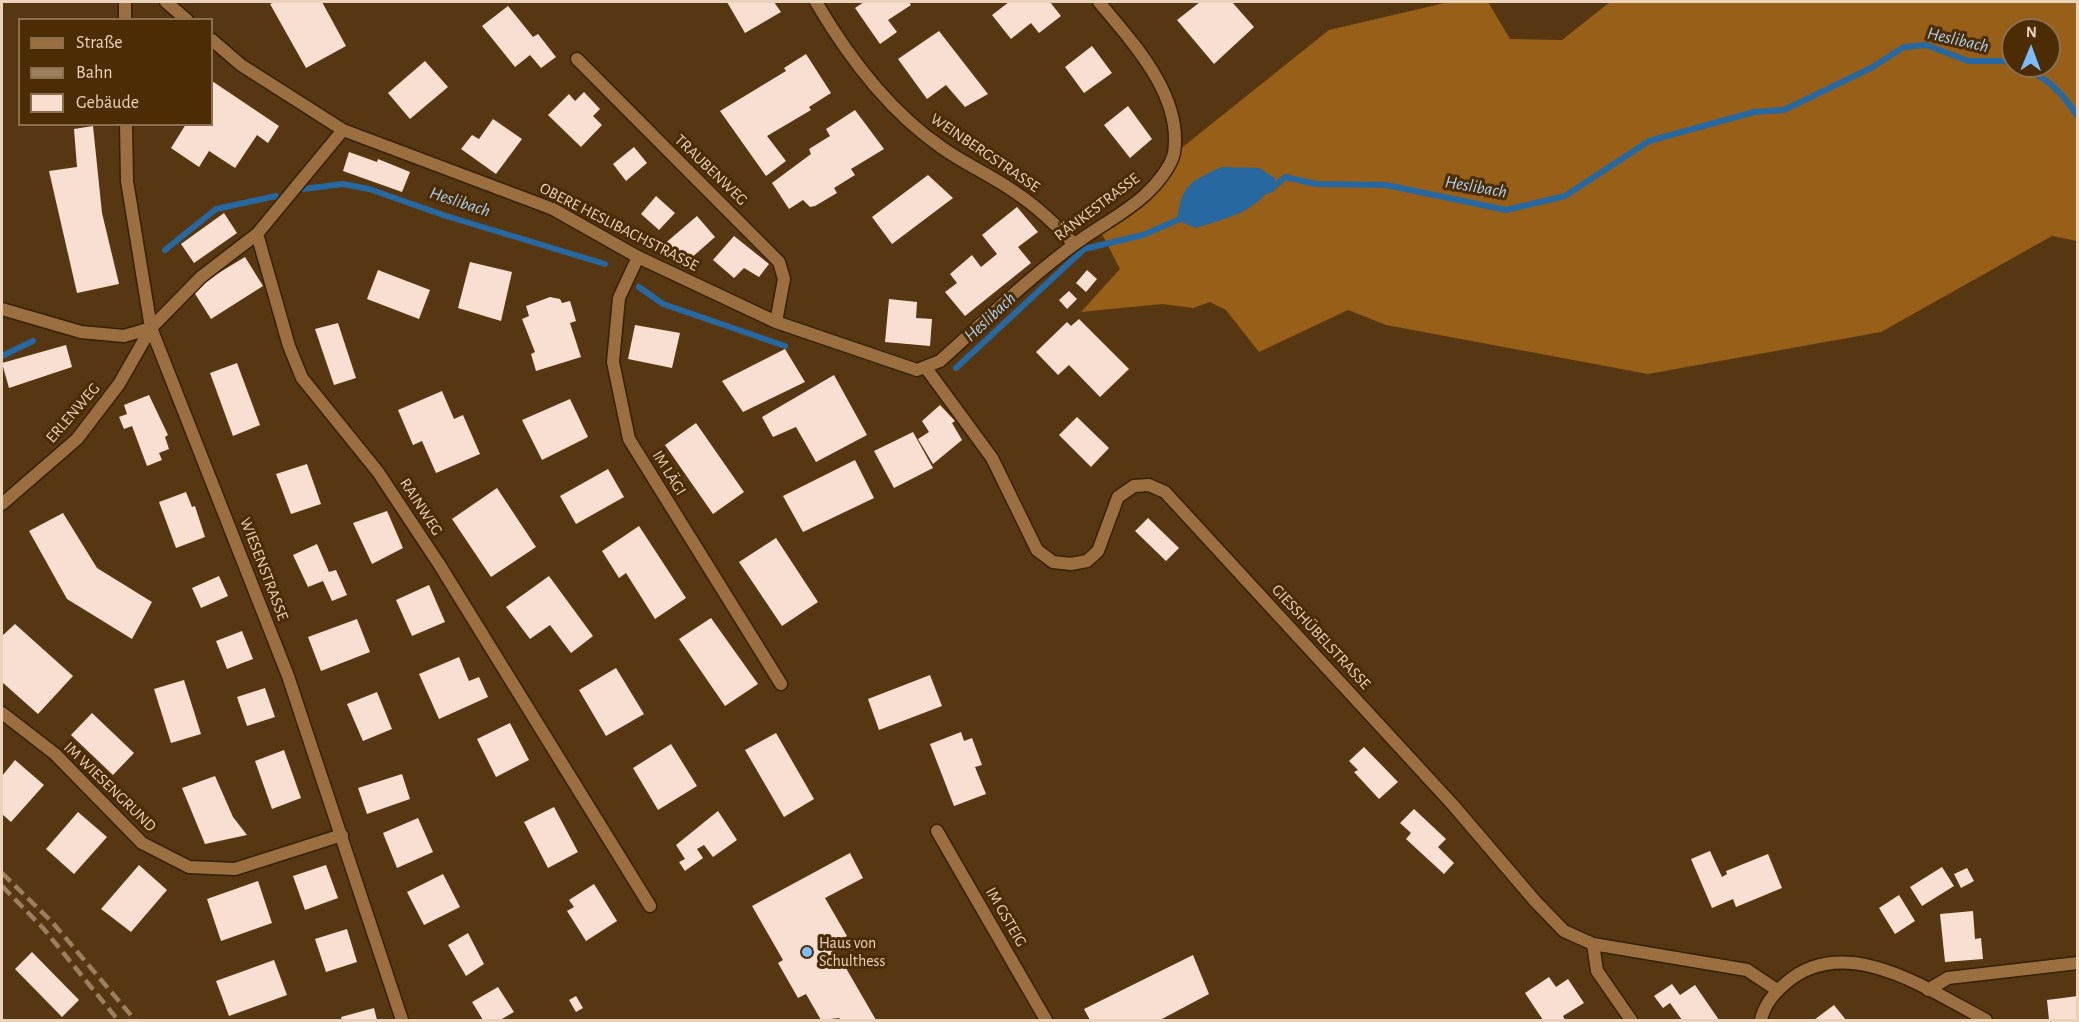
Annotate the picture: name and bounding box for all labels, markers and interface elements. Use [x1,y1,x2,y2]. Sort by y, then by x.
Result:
legend [18,18,213,126]
north arrow [2001,18,2061,78]
water label: Heslibach [1925,22,1991,58]
text: N [2026,24,2037,40]
text: Straße [76,34,122,52]
text: Bahn [76,64,112,82]
text: Gebäude [76,94,139,112]
street label: WEINBERGSTRASSE [927,109,1043,197]
street label: TRAUBENWEG [671,130,751,210]
street label: RÄNKESTRASSE [1051,169,1143,245]
water label: Heslibach [1443,171,1509,203]
street label: OBERE HESLIBACHSTRASSE [536,179,702,275]
water label: Heslibach [427,182,493,222]
water label: Heslibach [960,288,1020,346]
street label: ERLENWEG [42,379,104,447]
street label: IM LÄGI [648,447,690,499]
street label: RAINWEG [395,475,447,539]
street label: WIESENSTRASSE [236,515,292,623]
street label: GIESSHÜBELSTRASSE [1267,580,1375,694]
street label: IM WIESENGRUND [60,738,160,836]
street label: IM GSTEIG [981,884,1031,950]
place label: Haus von Schulthess [819,933,885,971]
marker: Haus von Schulthess [800,945,814,959]

